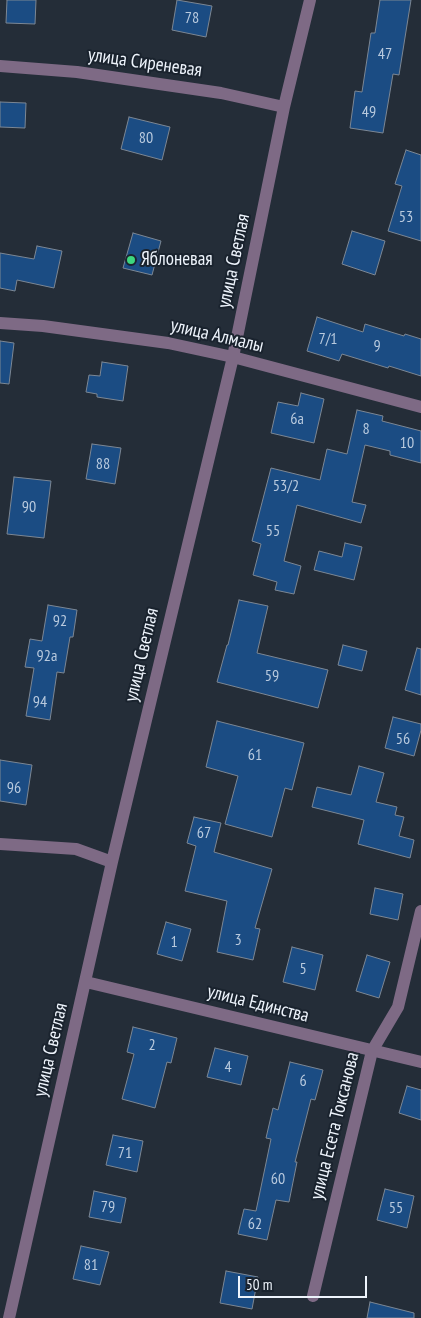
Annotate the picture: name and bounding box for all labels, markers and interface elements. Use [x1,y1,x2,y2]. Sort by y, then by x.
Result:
house number: 78 [185,8,199,28]
street label: улица Сиреневая [87,44,203,82]
house number: 47 [378,44,392,64]
house number: 49 [362,102,376,122]
house number: 80 [139,128,153,148]
house number: 53 [399,207,413,227]
street label: улица Светлая [213,212,255,310]
place label: Яблоневая [141,249,213,271]
marker: Яблоневая [125,254,137,266]
street label: улица Алмалы [168,314,266,358]
house number: 7/1 [318,329,338,349]
house number: 9 [373,336,381,356]
house number: 6а [290,409,304,429]
house number: 8 [362,419,370,439]
house number: 10 [400,433,414,453]
house number: 88 [96,454,110,474]
house number: 53/2 [273,476,299,496]
house number: 90 [22,497,36,517]
house number: 55 [266,521,280,541]
street label: улица Светлая [120,606,164,704]
house number: 92 [53,611,67,631]
house number: 92а [37,646,57,666]
house number: 59 [265,666,279,686]
house number: 94 [33,692,47,712]
house number: 56 [396,729,410,749]
house number: 61 [248,745,262,765]
house number: 96 [7,778,21,798]
house number: 67 [197,823,211,843]
house number: 3 [234,930,242,950]
house number: 1 [170,932,178,952]
house number: 5 [299,959,307,979]
street label: улица Единства [205,980,311,1028]
street label: улица Светлая [29,1001,73,1099]
house number: 2 [148,1035,156,1055]
street label: улица Есета Токсанова [306,1050,364,1202]
house number: 4 [224,1057,232,1077]
house number: 6 [299,1071,307,1091]
house number: 71 [118,1143,132,1163]
house number: 60 [271,1169,285,1189]
house number: 79 [101,1197,115,1217]
house number: 55 [389,1198,403,1218]
house number: 62 [248,1214,262,1234]
house number: 81 [84,1255,98,1275]
scale bar [241,1266,370,1298]
text: 50 m [246,1275,272,1294]

